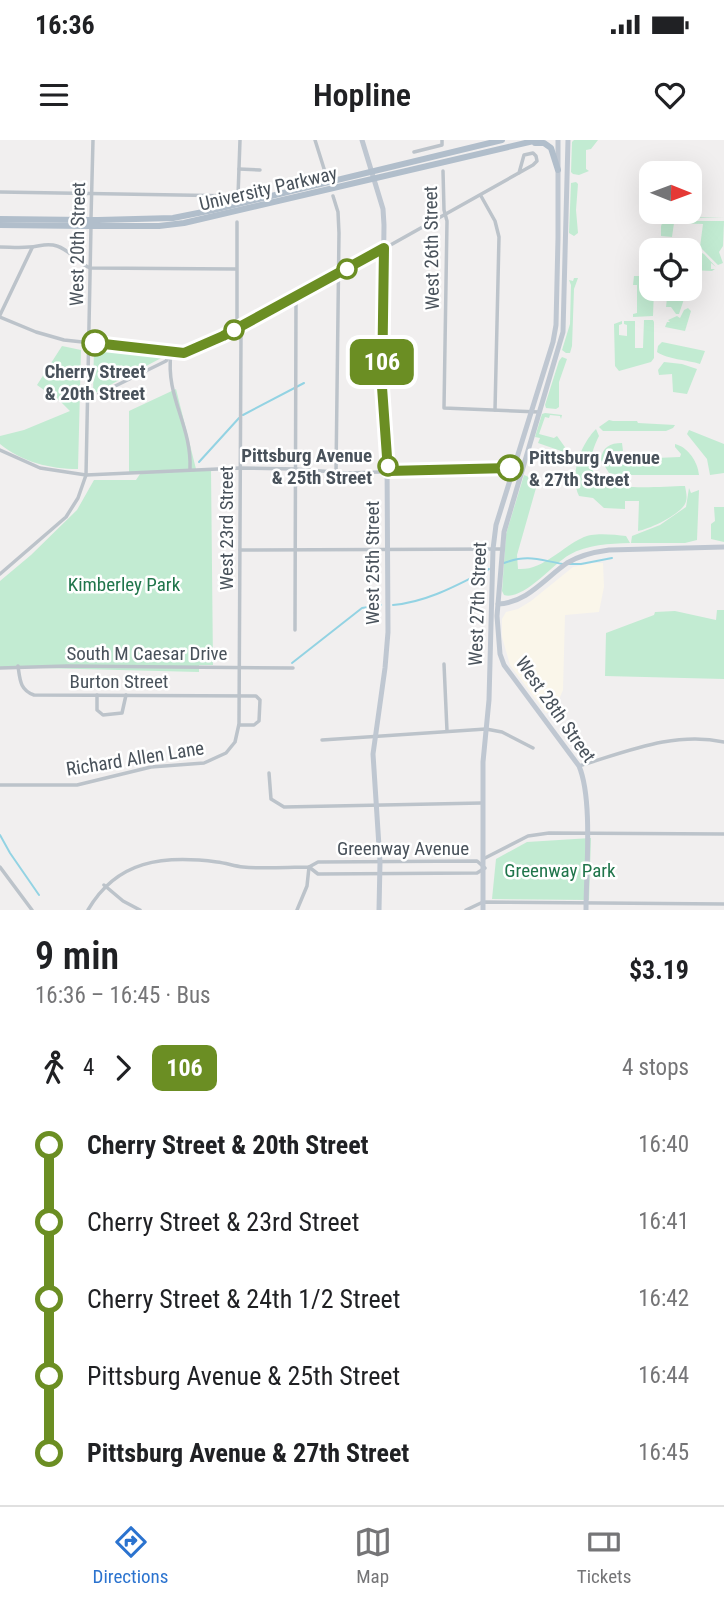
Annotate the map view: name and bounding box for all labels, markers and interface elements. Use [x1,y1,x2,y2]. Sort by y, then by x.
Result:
text: 16:36 [35,10,95,40]
icon: menu [35,76,73,114]
text: Hopline [313,76,411,114]
icon: heart [651,76,689,114]
street label: University Parkway [197,161,339,216]
north arrow [639,161,702,224]
map controls [639,161,702,301]
street label: West 20th Street [65,182,90,306]
street label: West 26th Street [419,186,444,310]
button: locate [639,238,702,301]
unlabelled marker [337,259,357,279]
unlabelled marker [224,320,244,340]
marker: Cherry Street & 20th Street [82,330,108,356]
line badge: 106 [342,339,422,385]
text: 106 [364,348,400,376]
place label: Cherry Street & 20th Street [44,360,146,405]
place label: Pittsburg Avenue & 25th Street [241,444,372,489]
place label: Pittsburg Avenue & 27th Street [529,446,660,491]
marker: Pittsburg Avenue & 27th Street [497,455,523,481]
marker: Pittsburg Avenue & 25th Street [378,456,398,476]
street label: West 23rd Street [215,466,238,590]
street label: West 25th Street [361,501,384,625]
street label: West 27th Street [464,542,491,666]
park label: Kimberley Park [68,573,181,596]
street label: South M Caesar Drive [66,642,228,665]
street label: West 28th Street [511,652,601,767]
street label: Burton Street [70,670,168,693]
street label: Richard Allen Lane [64,736,206,781]
street label: Greenway Avenue [337,837,469,860]
park label: Greenway Park [504,859,616,882]
text: 9 min [35,934,119,978]
text: $3.19 [629,955,689,985]
text: 16:36 – 16:45 · Bus [35,982,211,1009]
icon: walk [35,1049,73,1087]
icon: forward [104,1049,142,1087]
text: 4 [83,1054,94,1081]
text: 106 [166,1054,203,1082]
text: 4 stops [622,1054,689,1081]
text: Cherry Street & 20th Street [87,1130,369,1160]
text: 16:40 [638,1131,689,1158]
text: Cherry Street & 23rd Street [87,1207,360,1237]
text: 16:41 [638,1208,689,1235]
text: Cherry Street & 24th 1/2 Street [87,1284,400,1314]
text: 16:42 [638,1285,689,1312]
text: Pittsburg Avenue & 25th Street [87,1361,400,1391]
text: 16:44 [638,1362,689,1389]
text: Pittsburg Avenue & 27th Street [87,1438,409,1468]
text: 16:45 [638,1439,689,1466]
tab: Directions [93,1523,168,1588]
tab: Map [354,1523,392,1588]
tab: Tickets [577,1523,631,1588]

